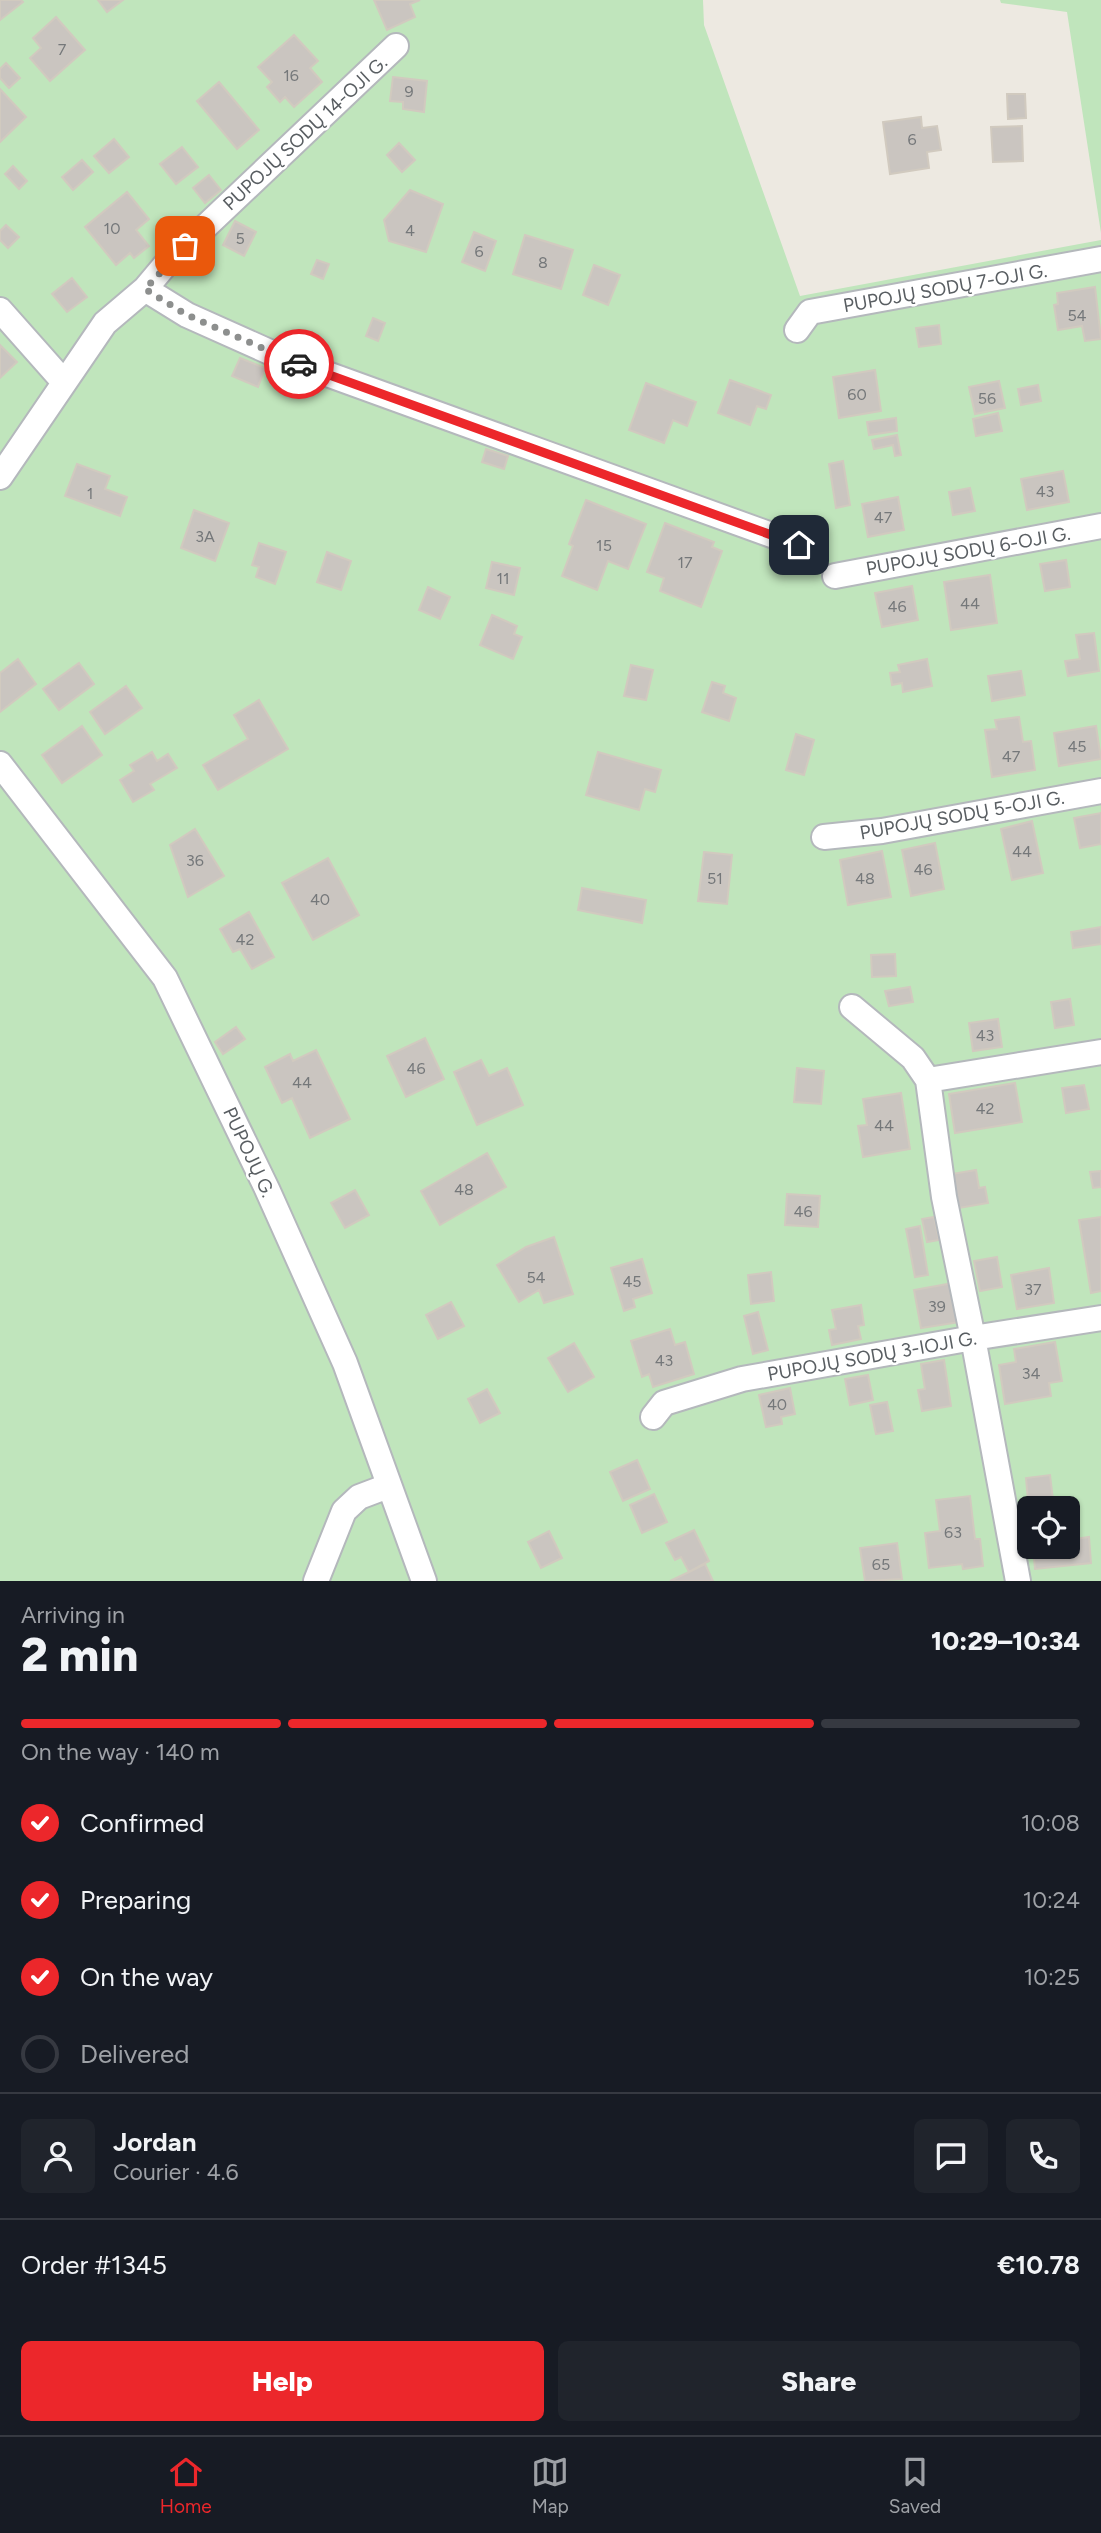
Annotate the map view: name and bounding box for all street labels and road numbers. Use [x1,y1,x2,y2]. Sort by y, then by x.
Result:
street label: PUPOJŲ SODŲ 14-OJI G. [218,51,392,215]
street label: PUPOJŲ SODŲ 7-OJI G. [841,259,1049,317]
street label: PUPOJŲ SODŲ 6-OJI G. [864,522,1072,580]
street label: PUPOJŲ SODŲ 5-OJI G. [858,786,1066,844]
street label: PUPOJŲ G. [218,1103,280,1201]
street label: PUPOJŲ SODŲ 3-IOJI G. [766,1326,978,1386]

